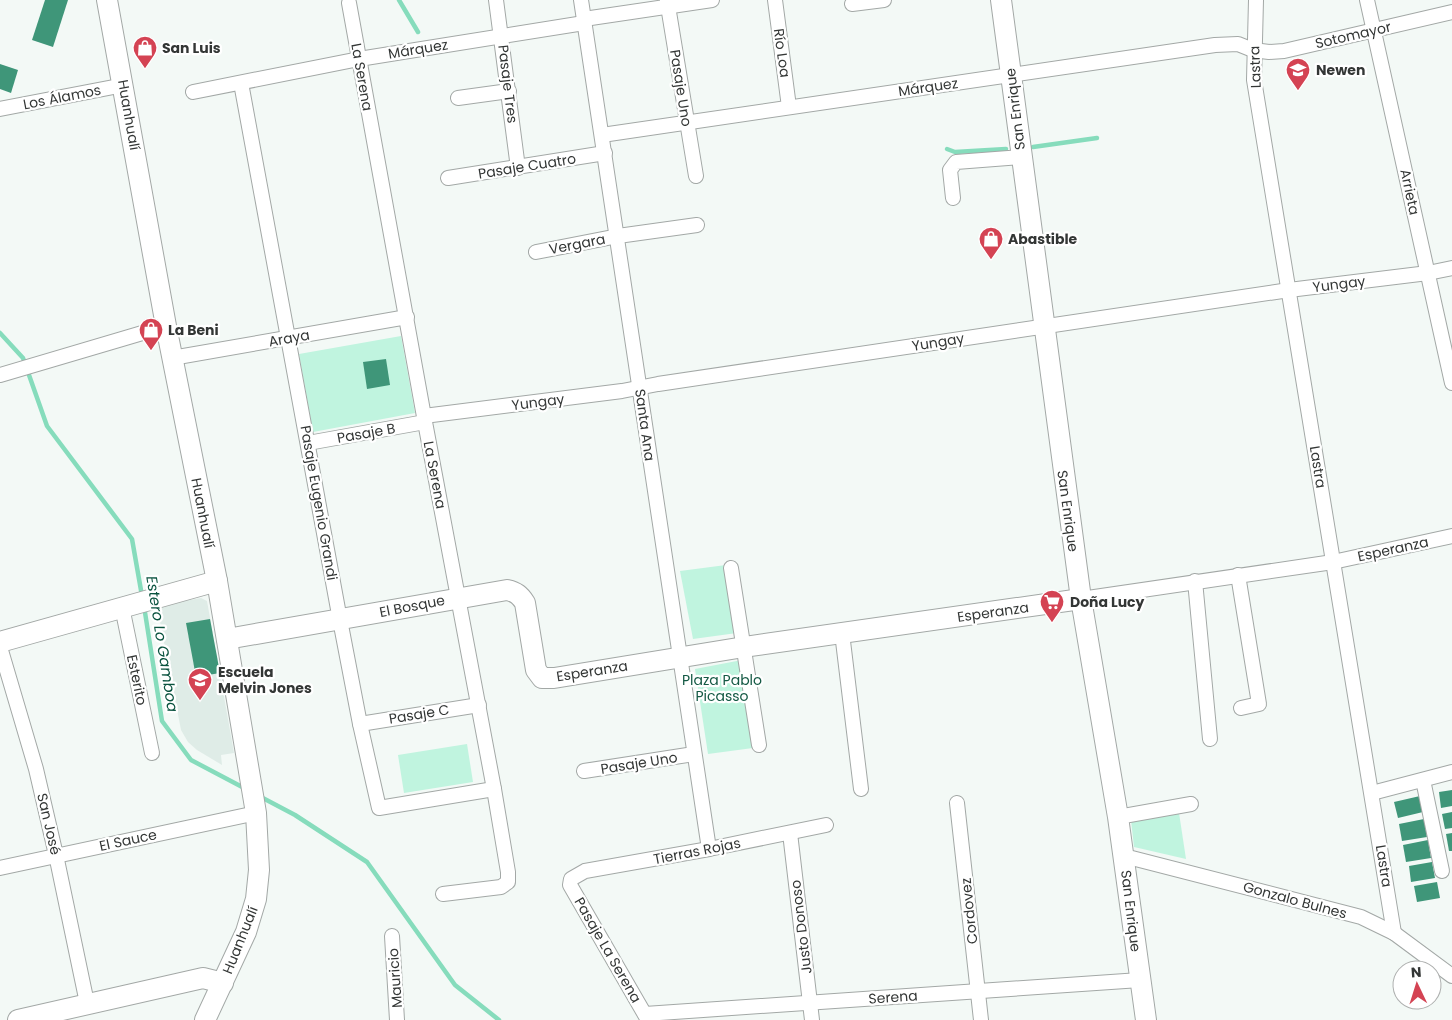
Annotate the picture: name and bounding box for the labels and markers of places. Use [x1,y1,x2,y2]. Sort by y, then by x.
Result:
shop icon: San Luis [132,35,158,69]
place label: San Luis [162,38,221,58]
school or university icon: Newen [1285,57,1311,91]
place label: Newen [1316,60,1365,80]
shop icon: Abastible [978,226,1004,260]
place label: Abastible [1008,229,1078,249]
shop icon: La Beni [138,317,164,351]
place label: La Beni [168,320,219,340]
supermarket icon: Doña Lucy [1039,589,1065,623]
place label: Doña Lucy [1070,592,1145,612]
place label: Escuela Melvin Jones [218,662,312,698]
school or university icon: Escuela Melvin Jones [187,667,213,701]

